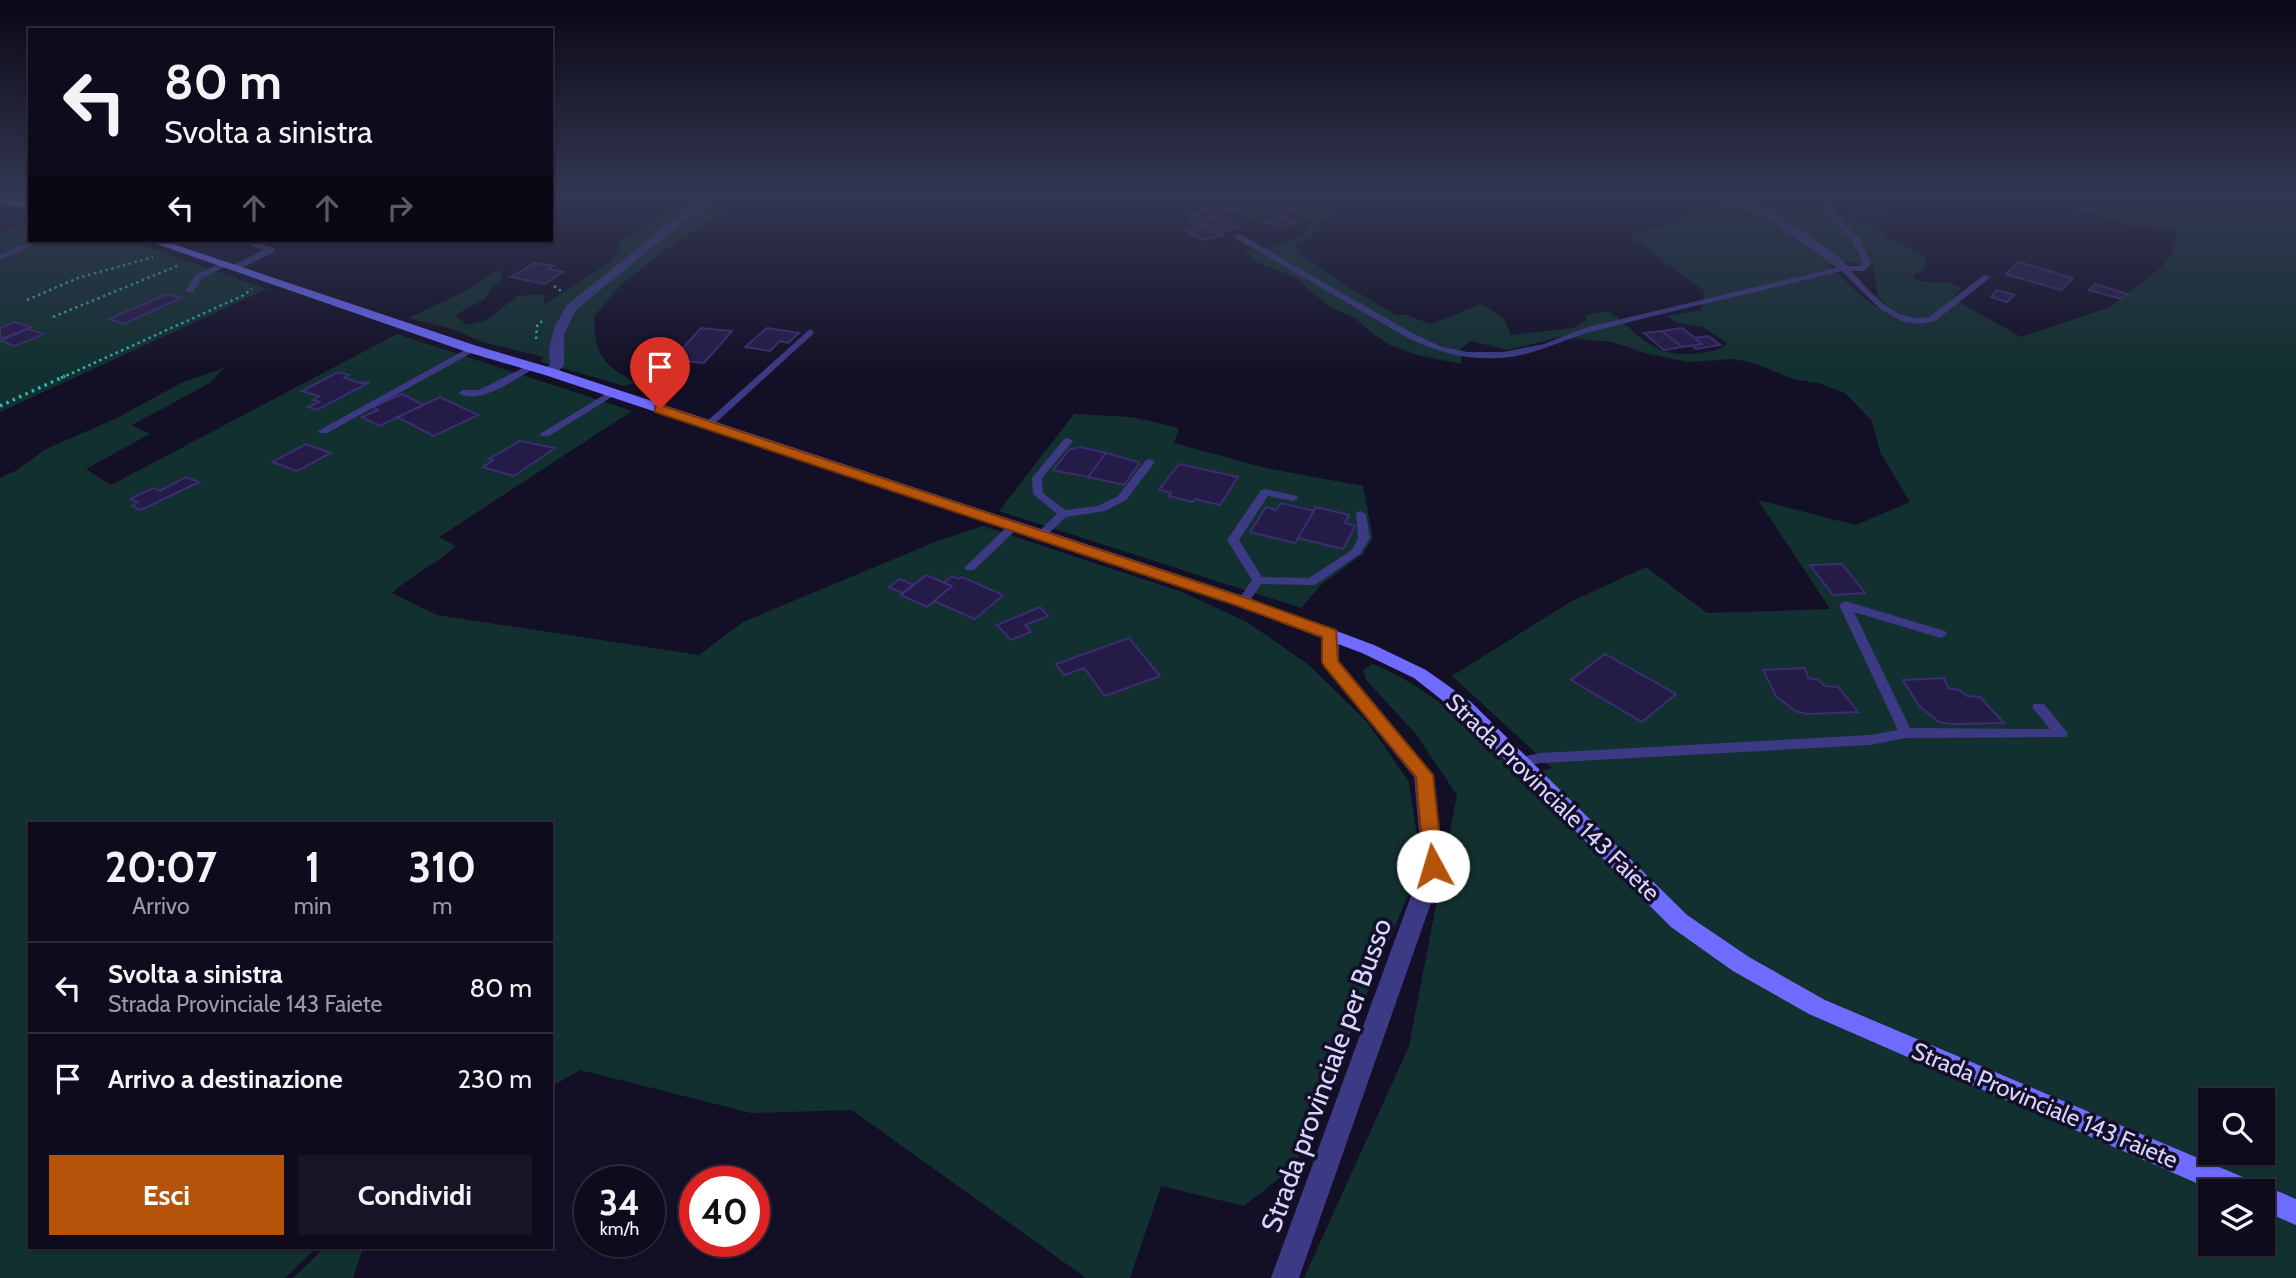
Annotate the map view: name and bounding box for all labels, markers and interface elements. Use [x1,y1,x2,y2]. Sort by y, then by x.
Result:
text: 80 m [164,52,282,111]
icon: left [49,56,140,147]
text: Svolta a sinistra [164,112,373,151]
icon: left [162,189,200,227]
icon: ahead [235,189,273,227]
icon: ahead [308,189,346,227]
icon: right [381,189,419,227]
pin [630,337,690,409]
icon: arrive [641,348,679,386]
street label: Strada Provinciale 143 Faiete [1440,687,1666,907]
position arrow [1396,829,1470,903]
text: 20:07 [105,841,217,893]
text: 1 [305,841,320,893]
text: 310 [408,841,476,893]
text: Arrivo [132,892,190,920]
text: min [294,892,332,920]
text: m [432,892,452,920]
street label: Strada provinciale per Busso [1253,913,1399,1237]
text: Svolta a sinistra [108,958,283,990]
icon: left [49,969,87,1007]
text: 80 m [469,972,532,1004]
text: Strada Provinciale 143 Faiete [108,990,382,1018]
street label: Strada Provinciale 143 Faiete [1908,1036,2182,1174]
icon: arrive [49,1060,87,1098]
text: Arrivo a destinazione [108,1063,343,1095]
text: 230 m [458,1063,532,1095]
map controls [2198,1088,2275,1256]
button: search [2198,1088,2275,1165]
button: Esci [49,1155,284,1235]
button: Condividi [298,1155,532,1235]
speed limit sign: 40 [679,1166,770,1257]
button: layers [2198,1179,2275,1256]
text: 34 [599,1181,640,1224]
text: km/h [600,1218,639,1240]

